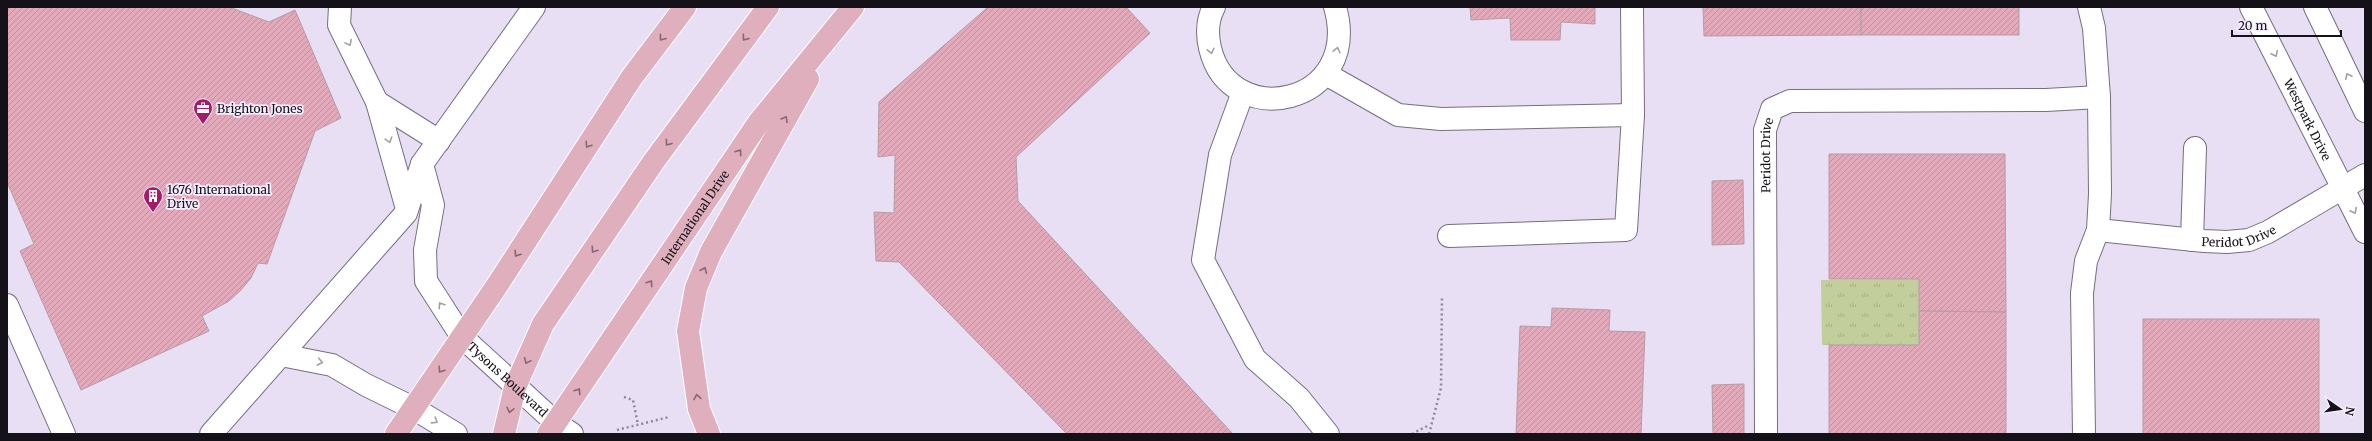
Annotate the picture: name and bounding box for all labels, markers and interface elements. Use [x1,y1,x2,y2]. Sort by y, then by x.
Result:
scale bar [2232,12,2341,38]
text: 20 m [2238,18,2267,33]
one-way arrow [659,34,667,41]
one-way arrow [742,34,749,41]
one-way arrow [344,39,352,47]
one-way arrow [1332,46,1340,53]
one-way arrow [1206,48,1214,54]
one-way arrow [2270,50,2277,58]
one-way arrow [2345,73,2353,80]
street label: Westpark Drive [2281,75,2335,163]
office icon: Brighton Jones [192,97,214,125]
place label: Brighton Jones [217,101,303,116]
street label: Peridot Drive [1757,115,1776,193]
one-way arrow [780,116,788,123]
one-way arrow [384,137,392,143]
one-way arrow [665,139,672,146]
one-way arrow [585,141,593,148]
one-way arrow [734,149,742,156]
street label: International Drive [658,167,732,267]
place label: 1676 International Drive [167,182,271,211]
building icon: 1676 International Drive [142,185,164,213]
one-way arrow [2349,206,2357,214]
street label: Peridot Drive [2201,222,2278,250]
one-way arrow [591,246,599,253]
one-way arrow [515,250,522,257]
one-way arrow [699,267,707,275]
one-way arrow [645,280,653,287]
one-way arrow [439,302,446,309]
street label: Tysons Boulevard [465,339,551,419]
one-way arrow [317,357,323,366]
one-way arrow [524,357,532,365]
one-way arrow [438,366,446,373]
one-way arrow [573,388,580,395]
north arrow [2320,389,2360,429]
one-way arrow [693,394,701,400]
text: N [2342,405,2358,417]
one-way arrow [506,407,514,414]
one-way arrow [431,417,438,424]

